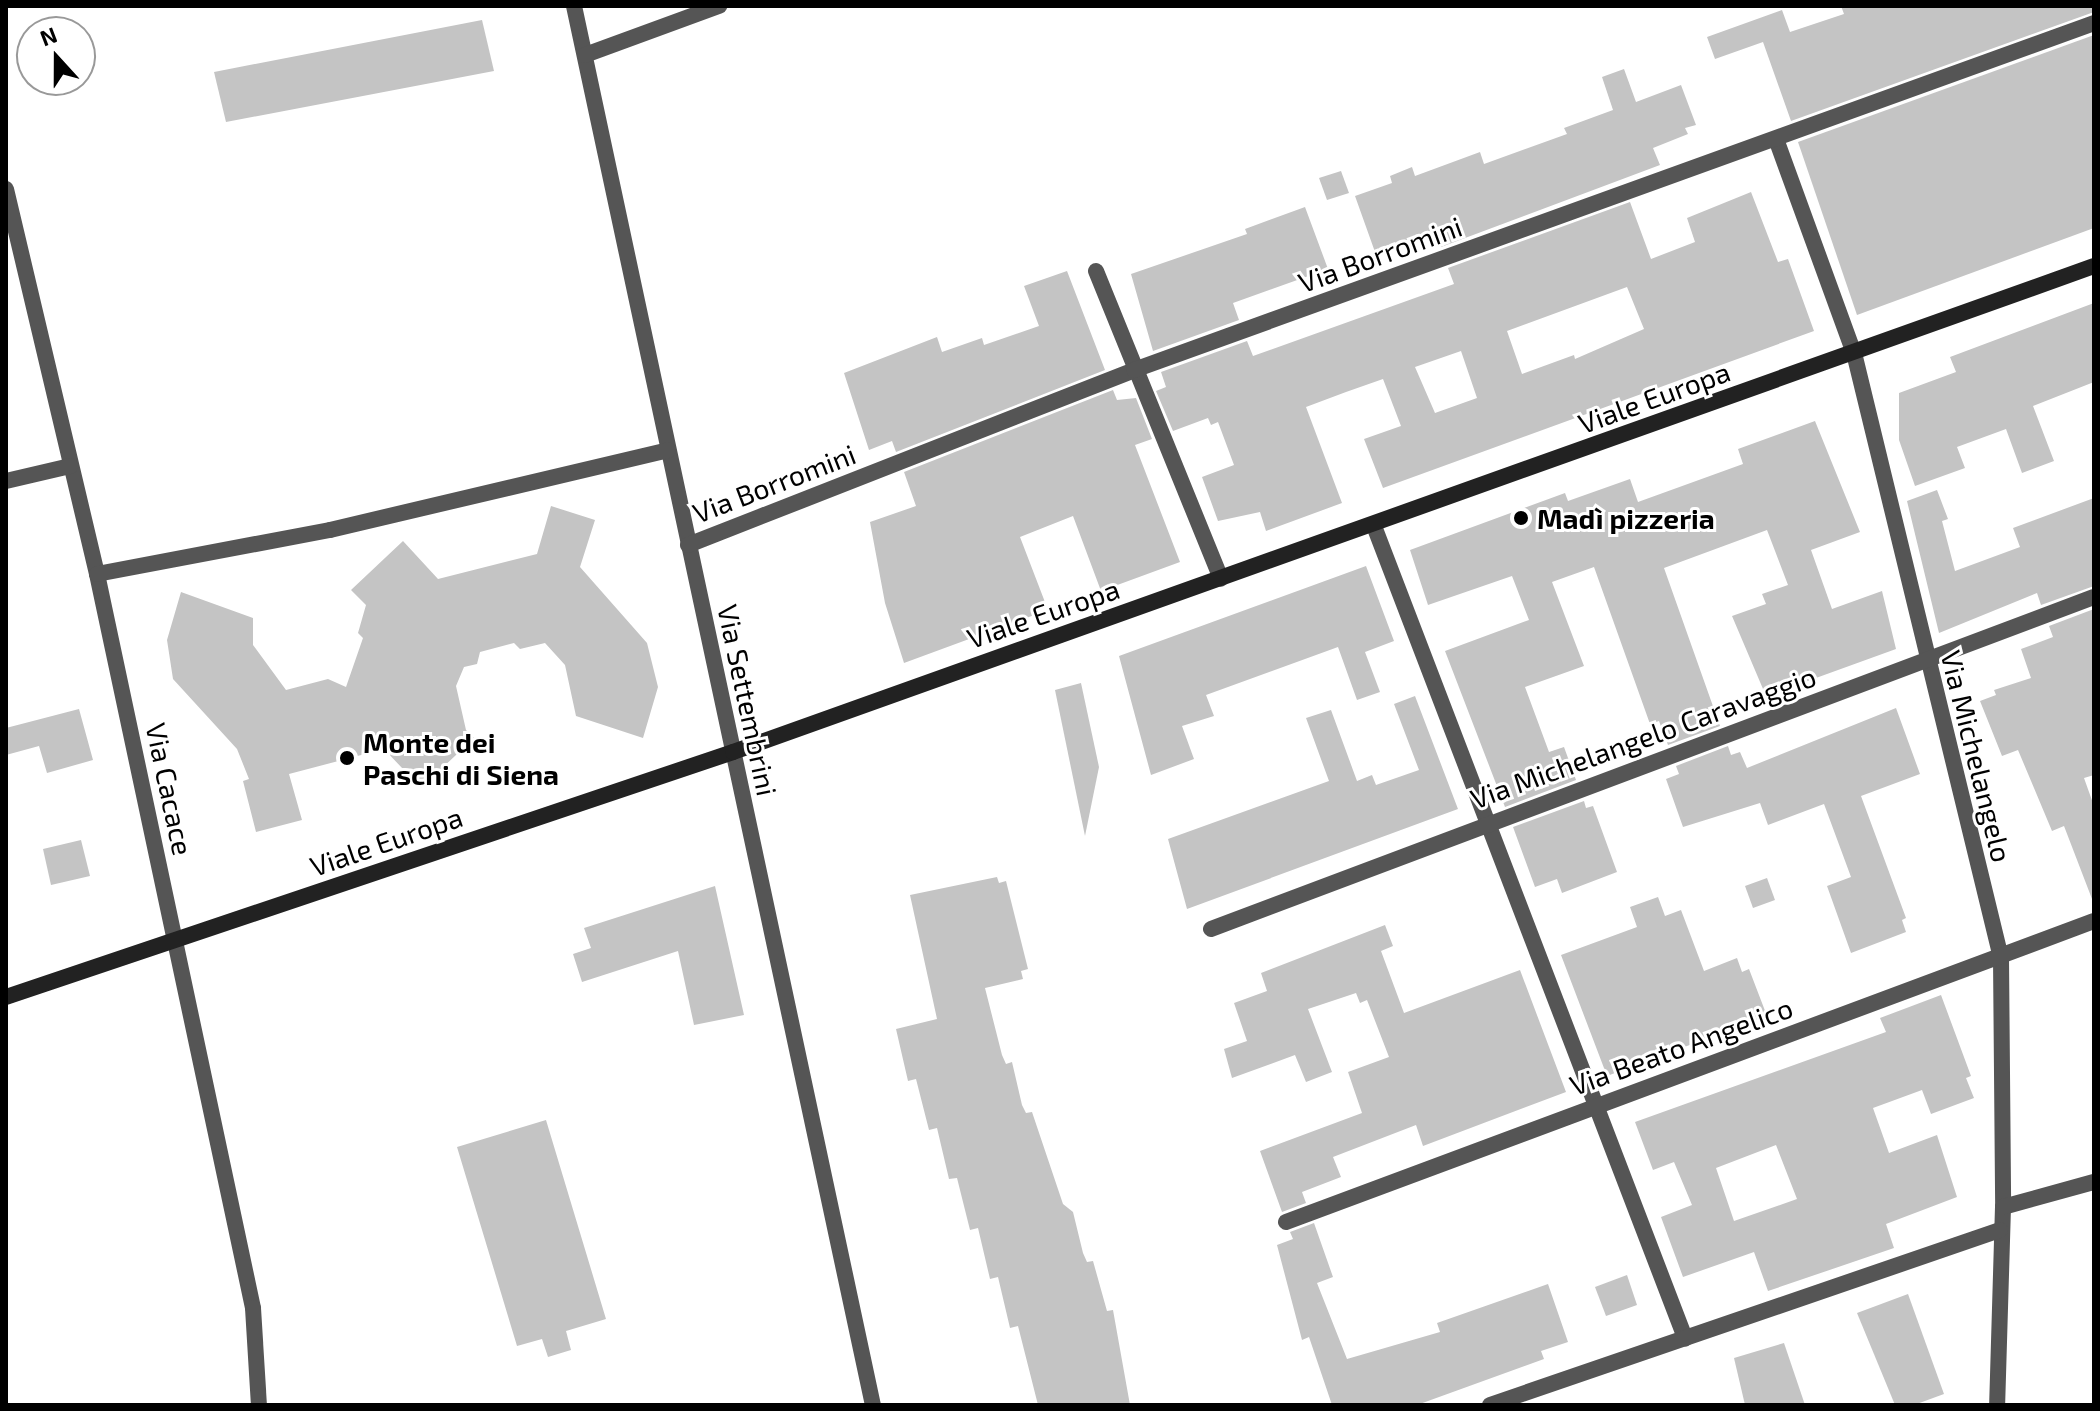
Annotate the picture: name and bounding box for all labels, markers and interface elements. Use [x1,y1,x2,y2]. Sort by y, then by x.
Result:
north arrow [16,16,96,96]
text: N [36,20,60,50]
street label: Via Borromini [1294,209,1466,299]
street label: Viale Europa [1574,354,1734,440]
street label: Via Borromini [688,437,860,529]
place label: Madì pizzeria [1537,501,1715,535]
marker: Madì pizzeria [1512,509,1530,527]
street label: Viale Europa [962,571,1124,655]
street label: Via Settembrini [711,601,785,799]
street label: Via Michelangelo [1934,647,2020,865]
street label: Via Michelangelo Caravaggio [1466,659,1820,815]
street label: Via Cacace [140,720,200,858]
place label: Monte dei Paschi di Siena [363,725,559,791]
marker: Monte dei Paschi di Siena [338,749,356,767]
street label: Viale Europa [305,799,467,883]
street label: Via Beato Angelico [1565,990,1797,1102]

